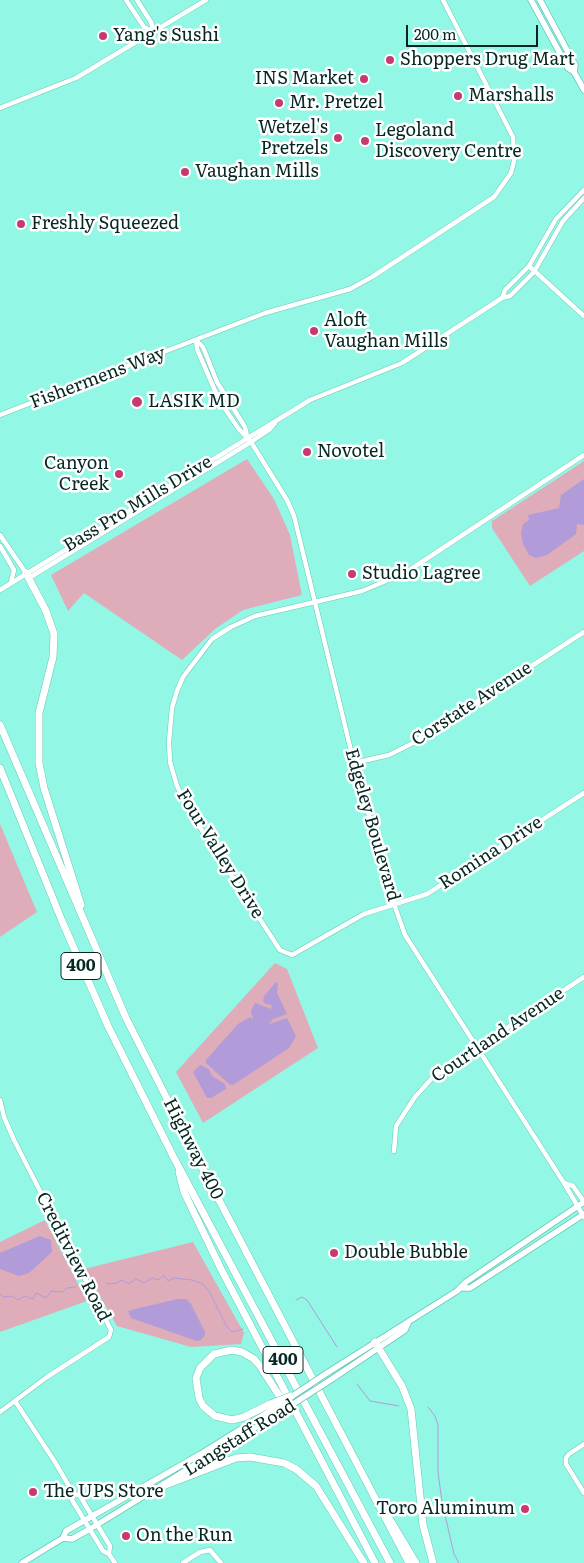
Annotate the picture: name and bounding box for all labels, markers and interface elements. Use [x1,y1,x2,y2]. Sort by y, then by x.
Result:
scale bar [409,15,542,47]
text: 200 m [414,22,457,45]
place label: Yang's Sushi [113,25,219,47]
marker: Yang's Sushi [97,30,109,42]
place label: Shoppers Drug Mart [400,49,575,71]
marker: Shoppers Drug Mart [384,54,396,66]
place label: INS Market [255,68,354,90]
marker: INS Market [358,73,370,85]
place label: Marshalls [468,85,554,107]
marker: Marshalls [452,90,464,102]
place label: Mr. Pretzel [289,92,383,114]
marker: Mr. Pretzel [273,97,285,109]
place label: Wetzel's Pretzels [258,117,328,160]
place label: Legoland Discovery Centre [375,120,522,162]
marker: Wetzel's Pretzels [332,132,344,144]
marker: Legoland Discovery Centre [359,135,371,147]
place label: Vaughan Mills [195,161,319,183]
marker: Vaughan Mills [179,166,191,178]
place label: Freshly Squeezed [31,213,179,235]
marker: Freshly Squeezed [15,218,27,230]
place label: Aloft Vaughan Mills [324,310,448,352]
marker: Aloft Vaughan Mills [308,325,320,337]
street label: Fishermens Way [27,342,169,414]
place label: LASIK MD [148,391,240,413]
marker: LASIK MD [130,395,144,409]
place label: Novotel [317,441,384,463]
marker: Novotel [301,446,313,458]
street label: Bass Pro Mills Drive [60,451,216,557]
place label: Canyon Creek [44,453,109,496]
marker: Canyon Creek [113,468,125,480]
place label: Studio Lagree [362,563,480,585]
marker: Studio Lagree [346,568,358,580]
street label: Corstate Avenue [408,657,536,751]
street label: Edgeley Boulevard [340,746,404,904]
street label: Four Valley Drive [172,785,268,923]
street label: Romina Drive [435,812,547,894]
road number: 400 [61,952,101,979]
street label: Courtland Avenue [428,983,568,1087]
street label: Highway 400 [158,1095,228,1203]
street label: Creditview Road [31,1189,115,1325]
place label: Double Bubble [344,1242,468,1264]
marker: Double Bubble [328,1247,340,1259]
road number: 400 [263,1346,303,1374]
street label: Langstaff Road [180,1395,300,1481]
place label: The UPS Store [43,1481,164,1503]
marker: The UPS Store [27,1486,39,1498]
place label: Toro Aluminum [376,1498,515,1520]
marker: Toro Aluminum [519,1503,531,1515]
place label: On the Run [136,1525,233,1547]
marker: On the Run [120,1530,132,1542]

